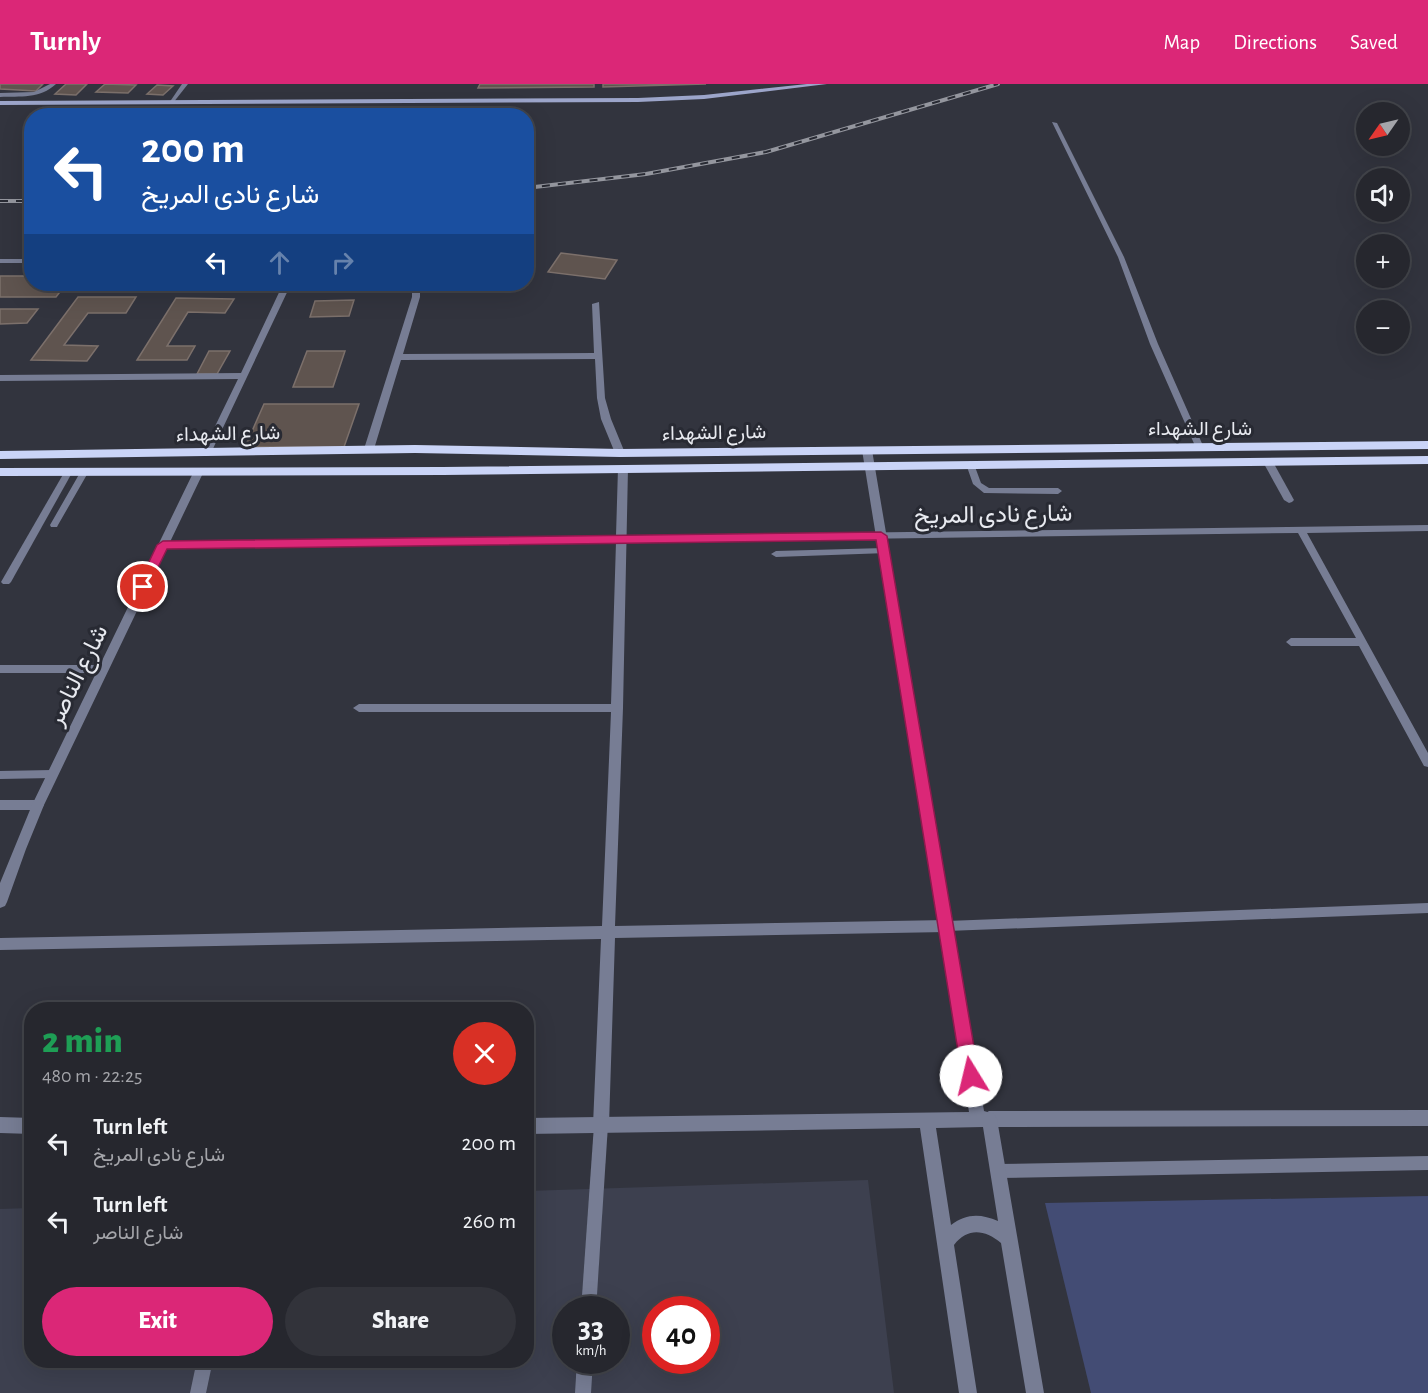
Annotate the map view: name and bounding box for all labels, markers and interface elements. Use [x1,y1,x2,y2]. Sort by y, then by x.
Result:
text: Turnly [30,28,101,56]
text: Map [1164,32,1200,53]
text: Directions [1233,32,1317,53]
text: Saved [1350,32,1398,53]
north arrow [1356,102,1410,156]
map controls [1356,102,1410,354]
text: 200 m [141,128,245,170]
icon: left [42,132,120,210]
button: sound [1356,168,1410,222]
text: شارع نادى المريخ [141,181,319,208]
button: + [1356,234,1410,288]
icon: left [200,246,233,279]
icon: ahead [263,246,296,279]
icon: right [326,246,359,279]
button: − [1356,300,1410,354]
street label: شارع الشهداء [1148,419,1252,442]
street label: شارع الشهداء [662,422,766,447]
street label: شارع الشهداء [176,423,280,448]
street label: شارع نادى المريخ [914,502,1073,532]
pin [117,561,168,612]
icon: arrive [126,570,159,603]
street label: شارع الناصر [43,621,115,732]
button: close [453,1022,516,1085]
text: 2 min [42,1023,123,1059]
position arrow [939,1044,1003,1108]
text: 480 m · 22:25 [42,1066,142,1086]
text: Turn left [93,1116,167,1138]
icon: left [42,1127,75,1160]
text: 200 m [462,1132,516,1154]
text: شارع نادى المريخ [93,1145,225,1165]
text: Turn left [93,1194,167,1216]
icon: left [42,1205,75,1238]
text: 260 m [463,1210,516,1232]
text: شارع الناصر [93,1223,183,1243]
button: Exit [42,1287,273,1356]
button: Share [285,1287,516,1356]
speed limit sign: 40 [642,1296,720,1374]
text: 33 [578,1313,604,1343]
text: km/h [576,1343,606,1358]

